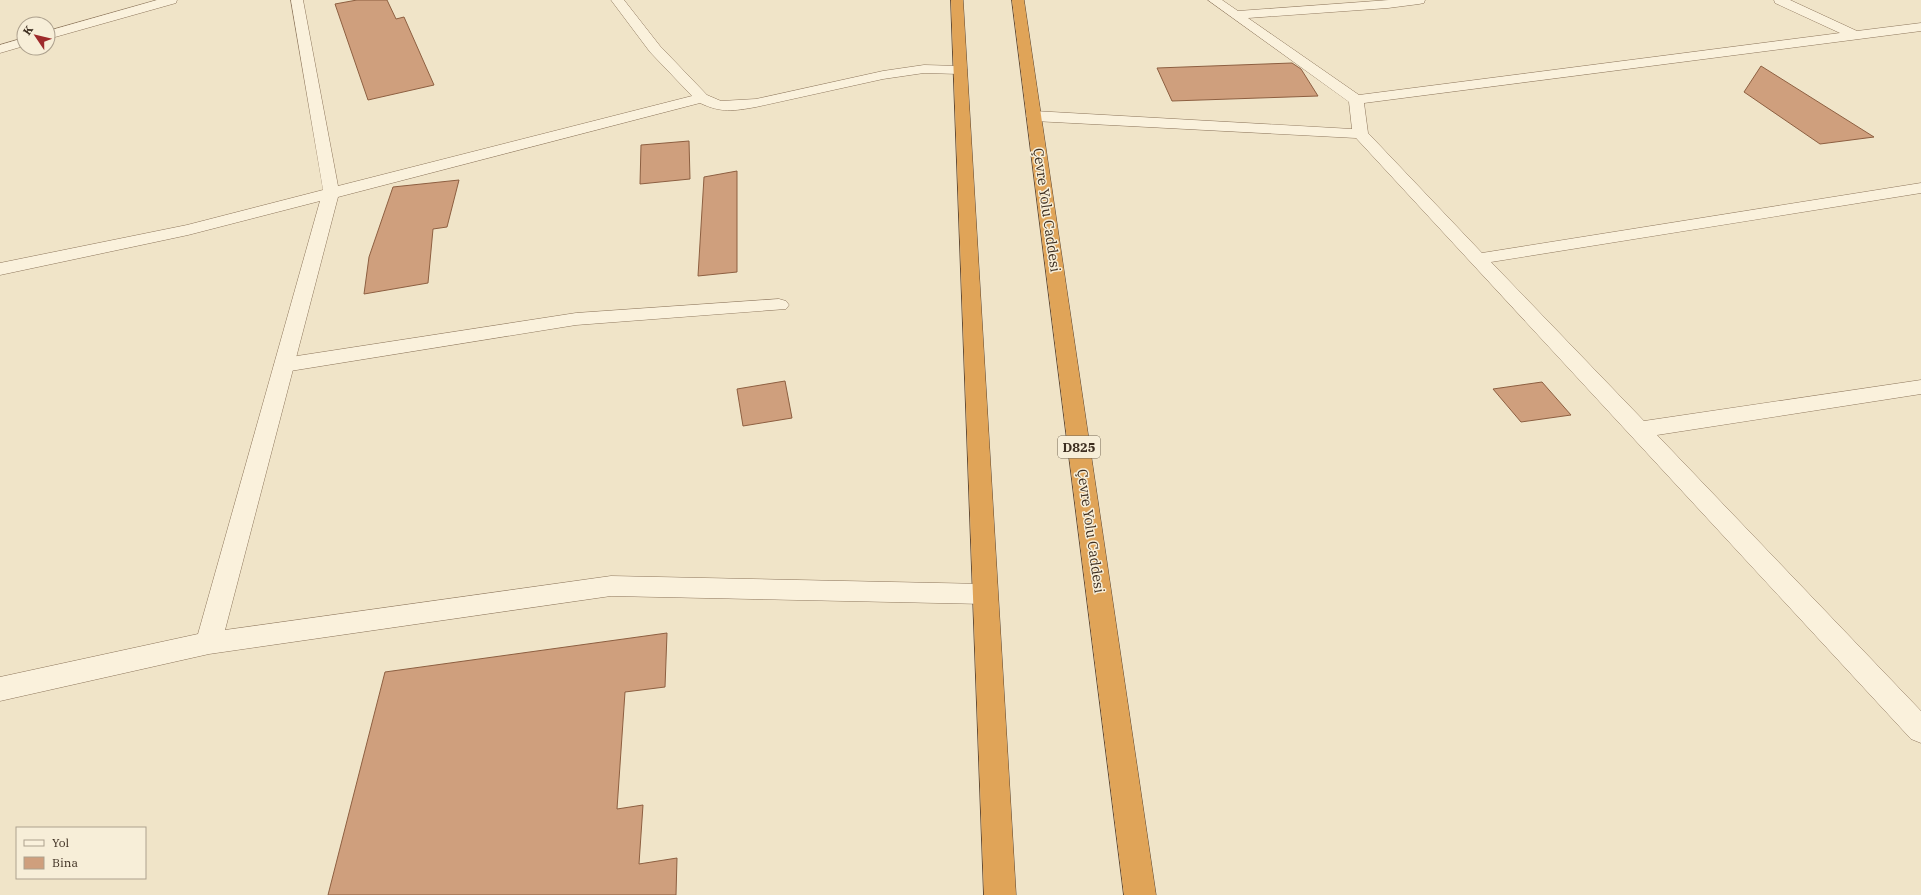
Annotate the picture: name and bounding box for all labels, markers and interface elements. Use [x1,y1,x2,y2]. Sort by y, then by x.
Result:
north arrow [16,16,56,56]
text: K [20,22,36,38]
street label: Çevre Yolu Caddesi [1029,147,1065,273]
road number: D825 [1058,436,1100,458]
street label: Çevre Yolu Caddesi [1073,468,1109,594]
legend [16,827,146,879]
text: Yol [52,835,70,850]
text: Bina [52,855,78,870]

